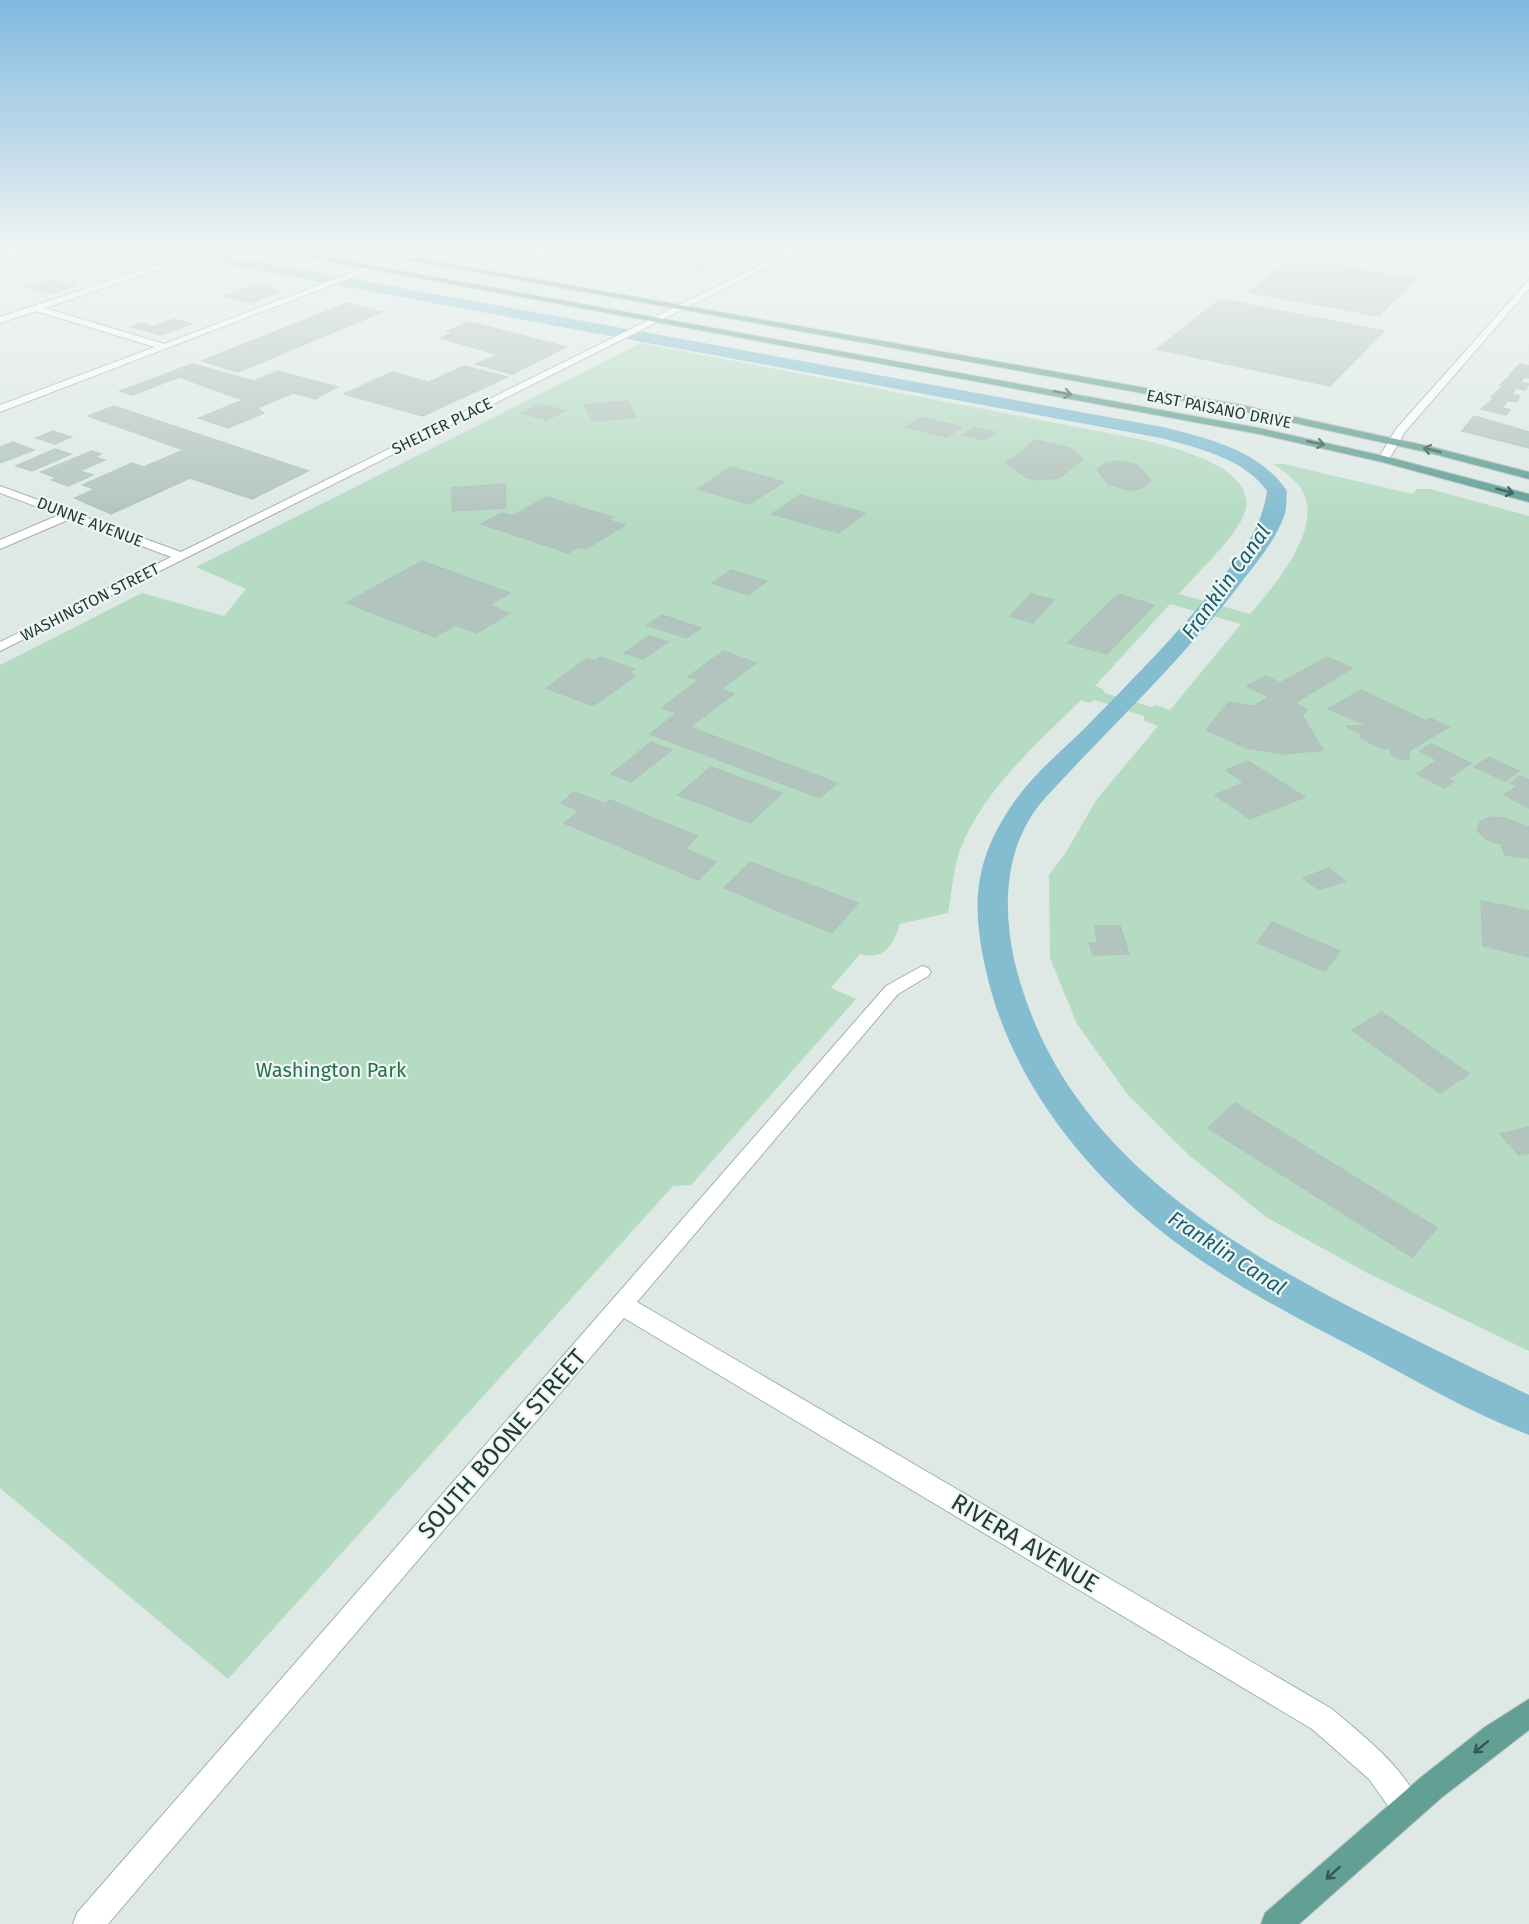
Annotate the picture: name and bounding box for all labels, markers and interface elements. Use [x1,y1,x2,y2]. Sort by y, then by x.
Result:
street label: EAST PAISANO DRIVE [1145,386,1293,432]
one-way arrow [1052,388,1072,399]
street label: SHELTER PLACE [389,393,495,459]
one-way arrow [1306,438,1325,450]
one-way arrow [1423,444,1442,456]
one-way arrow [1495,486,1514,497]
street label: DUNNE AVENUE [34,493,146,551]
water label: Franklin Canal [1176,520,1276,644]
street label: WASHINGTON STREET [17,558,163,645]
park label: Washington Park [256,1058,407,1082]
water label: Franklin Canal [1163,1205,1291,1301]
street label: SOUTH BOONE STREET [412,1343,592,1544]
street label: RIVERA AVENUE [946,1488,1104,1598]
one-way arrow [1474,1740,1490,1753]
one-way arrow [1325,1866,1340,1880]

